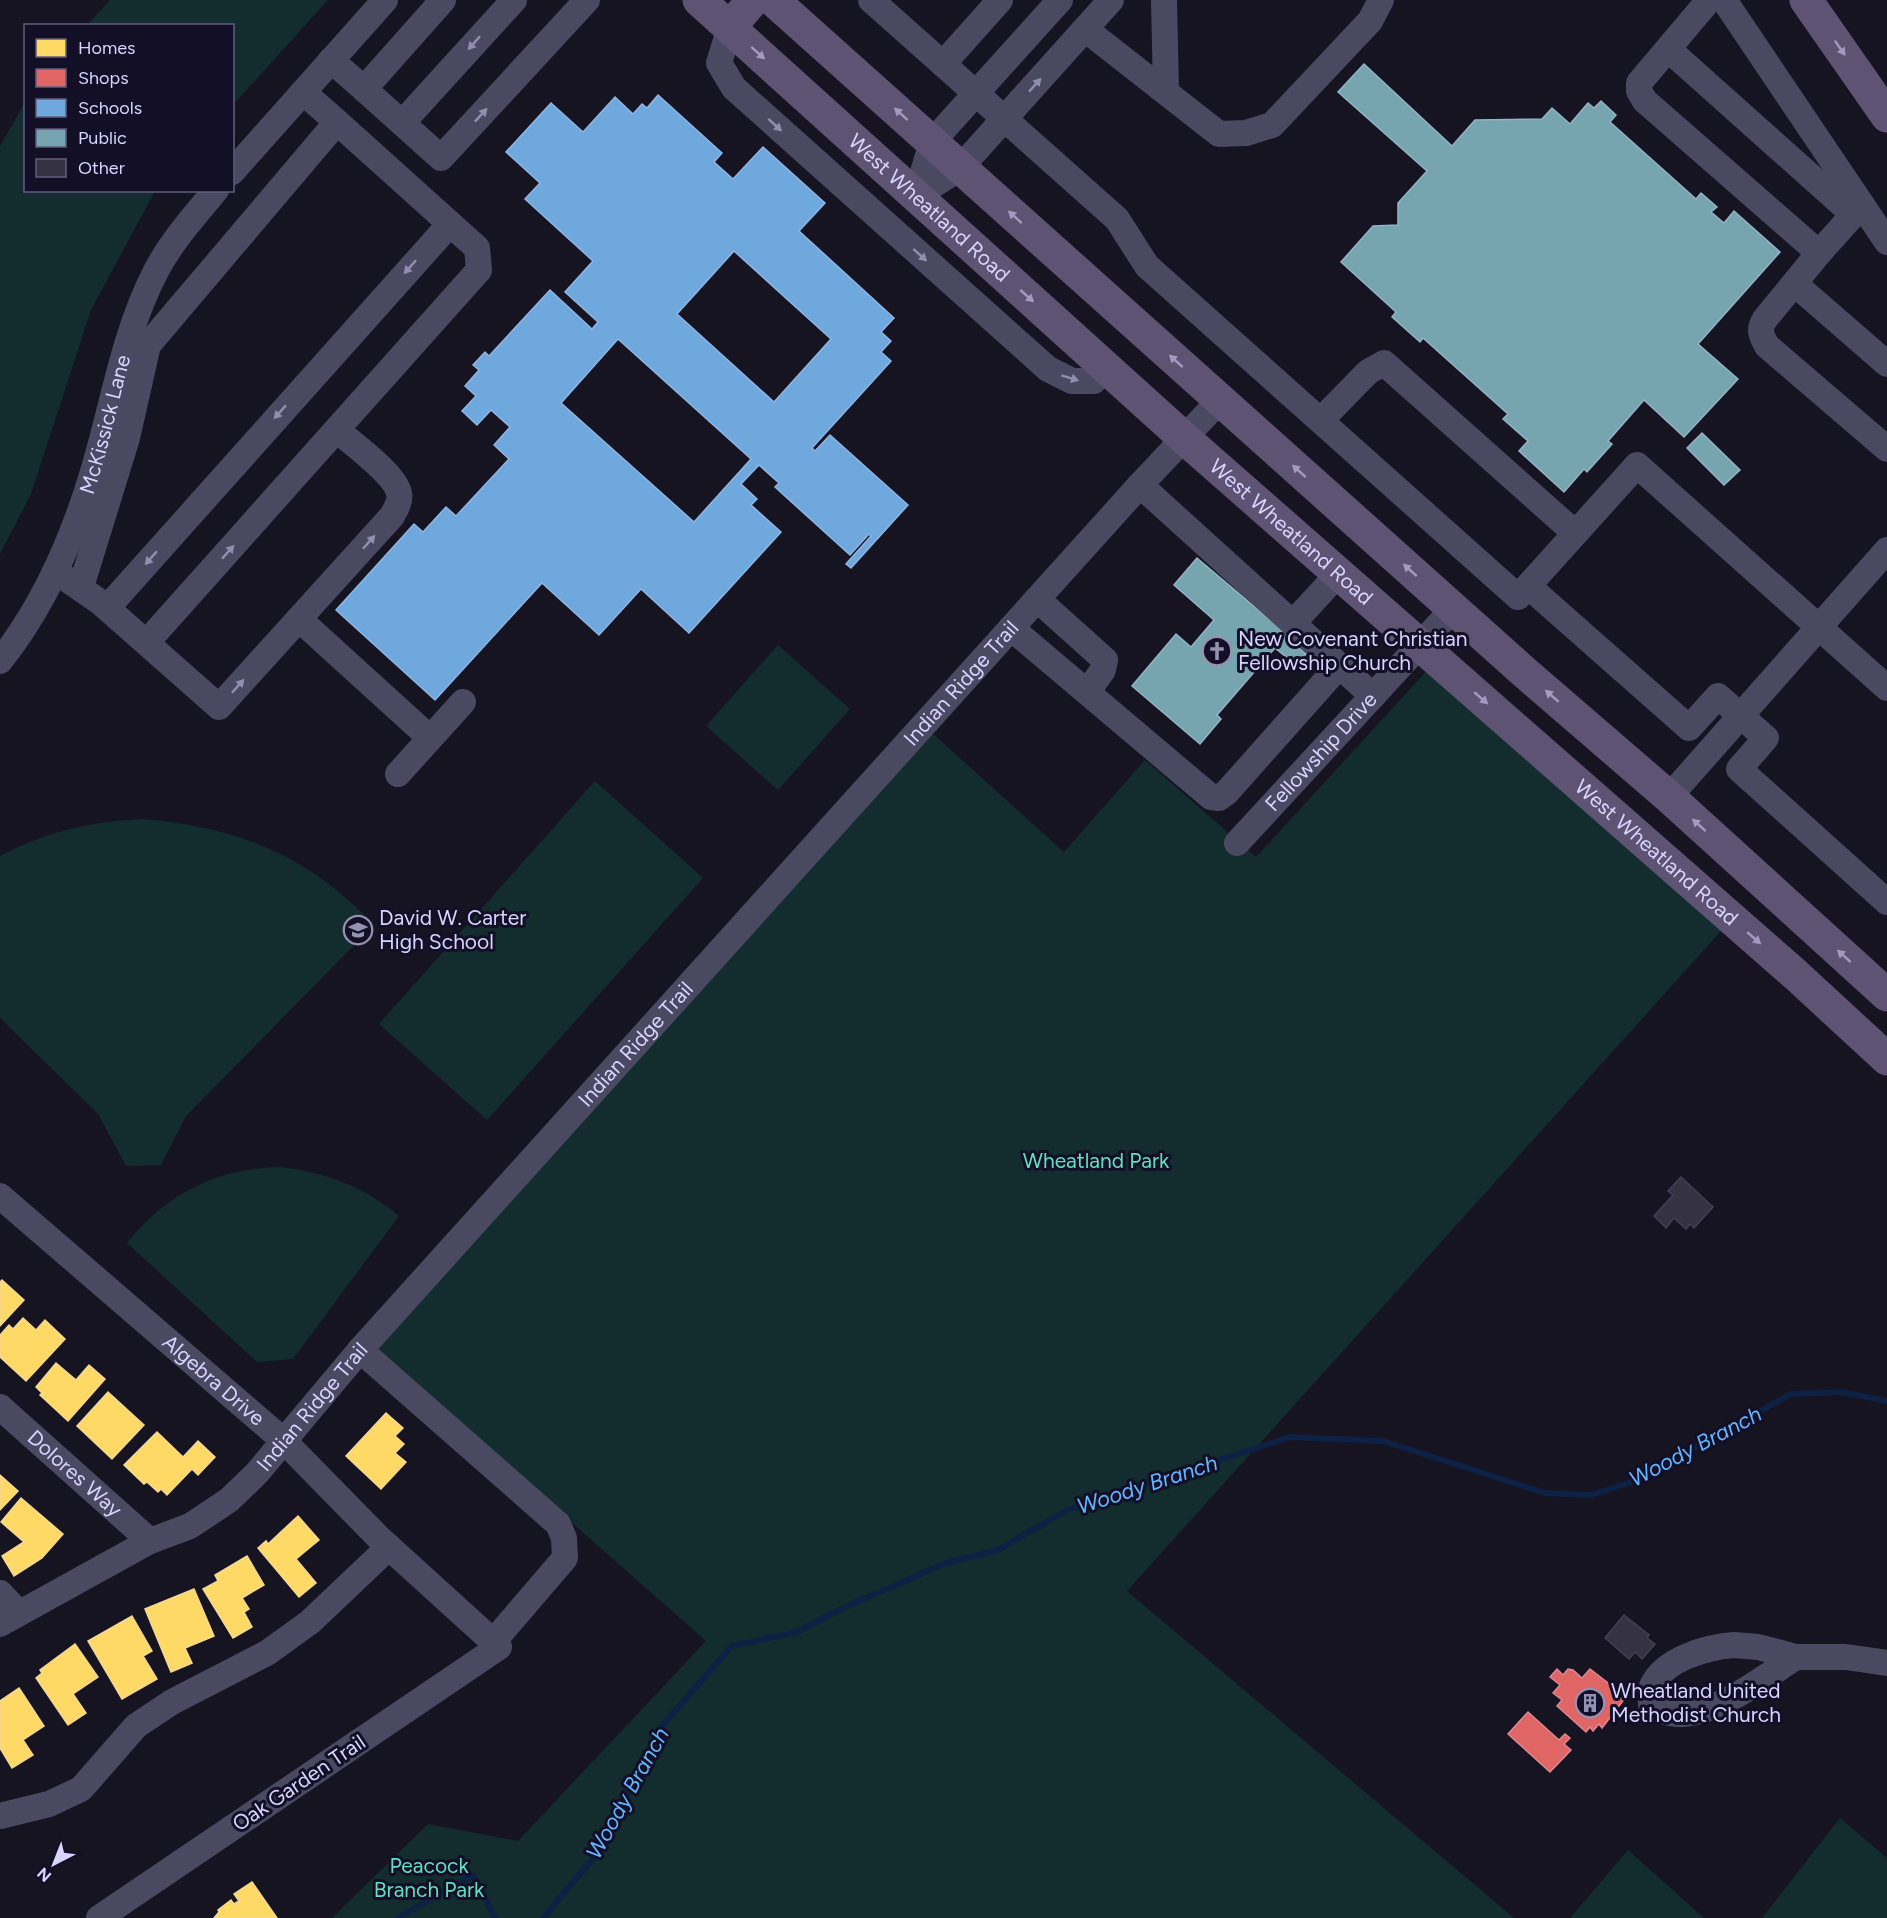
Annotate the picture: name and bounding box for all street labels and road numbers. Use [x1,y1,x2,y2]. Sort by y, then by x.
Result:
street label: West Wheatland Road [844,128,1015,287]
street label: McKissick Lane [74,352,135,497]
street label: West Wheatland Road [1205,453,1378,610]
street label: Indian Ridge Trail [898,615,1023,751]
street label: Fellowship Drive [1260,687,1382,816]
street label: West Wheatland Road [1570,774,1743,930]
street label: Indian Ridge Trail [573,976,698,1112]
street label: Algebra Drive [158,1329,270,1431]
street label: Indian Ridge Trail [251,1337,373,1476]
street label: Dolores Way [23,1425,127,1522]
street label: Oak Garden Trail [228,1729,370,1836]

